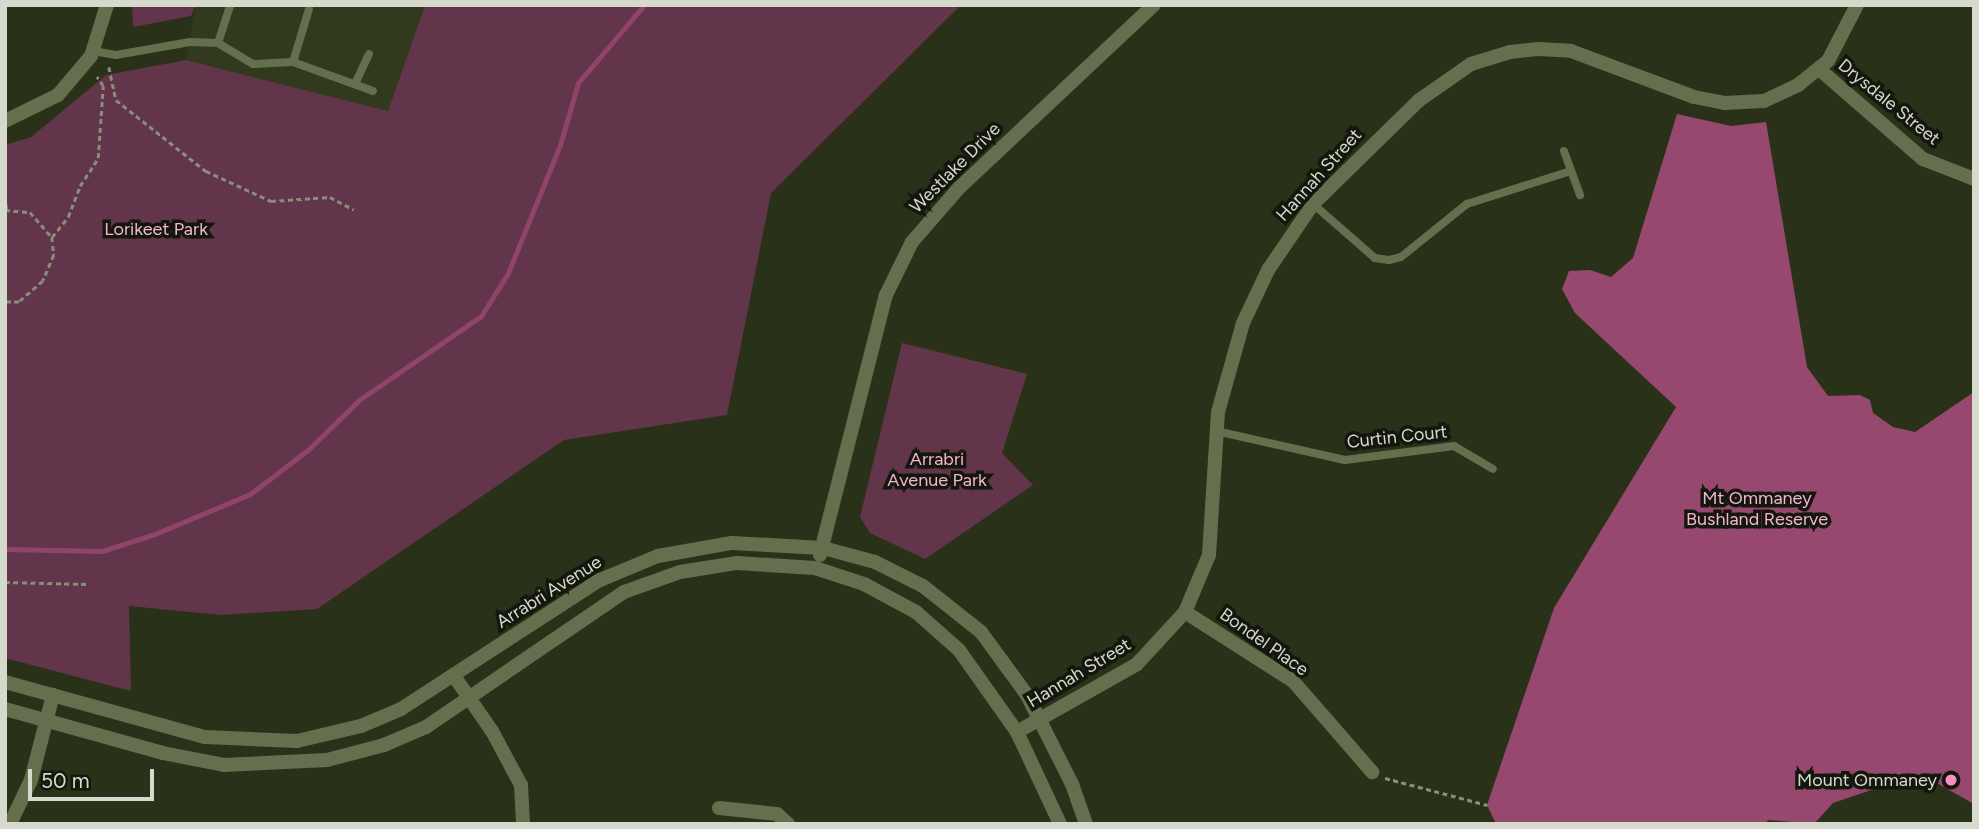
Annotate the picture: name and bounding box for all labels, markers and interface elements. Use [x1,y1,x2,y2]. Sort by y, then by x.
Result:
street label: Drysdale Street [1834,54,1944,150]
street label: Westlake Drive [905,118,1005,218]
street label: Hannah Street [1272,124,1366,226]
park label: Lorikeet Park [104,218,208,240]
street label: Curtin Court [1346,421,1448,453]
park label: Arrabri Avenue Park [887,449,987,491]
park label: Mt Ommaney Bushland Reserve [1686,488,1828,530]
street label: Arrabri Avenue [493,551,605,633]
street label: Bondel Place [1215,604,1313,680]
street label: Hannah Street [1023,634,1135,712]
scale bar [32,756,158,800]
text: 50 m [41,768,90,793]
place label: Mount Ommaney [1797,769,1937,791]
marker: Mount Ommaney [1943,772,1959,788]

